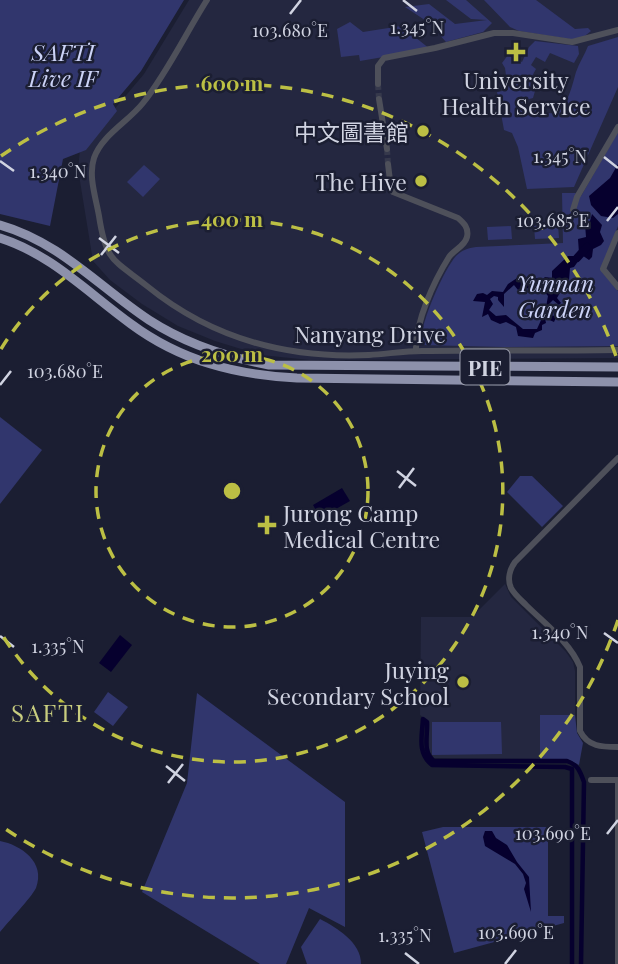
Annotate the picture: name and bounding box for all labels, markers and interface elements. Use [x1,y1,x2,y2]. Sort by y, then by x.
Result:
text: 1.345°N [390,15,444,39]
text: 103.680°E [252,18,328,42]
park label: SAFTI Live IF [27,36,100,93]
marker: University Health Service [506,42,526,62]
place label: University Health Service [441,64,591,121]
text: 600 m [201,68,263,96]
place label: 中文圖書館 [294,116,409,147]
marker: 中文圖書館 [415,123,431,139]
text: 1.345°N [533,144,587,168]
text: 1.340°N [29,159,87,183]
place label: The Hive [315,166,407,197]
marker: The Hive [413,173,429,189]
text: 400 m [201,204,263,232]
text: 103.685°E [516,208,590,232]
park label: Yunnan Garden [516,267,594,324]
street label: Nanyang Drive [294,318,446,349]
text: 200 m [201,339,263,367]
road number: PIE [461,350,510,384]
text: 103.680°E [27,359,103,383]
centre of rings [220,479,244,503]
place label: Jurong Camp Medical Centre [282,497,440,554]
marker: Jurong Camp Medical Centre [257,515,277,535]
text: 1.340°N [531,620,589,644]
text: 1.335°N [31,634,85,658]
place label: Juying Secondary School [267,654,449,711]
marker: Juying Secondary School [455,674,471,690]
district label: SAFTI [11,696,85,728]
text: 103.690°E [515,821,591,845]
text: 103.690°E [478,920,554,944]
text: 1.335°N [378,923,432,947]

